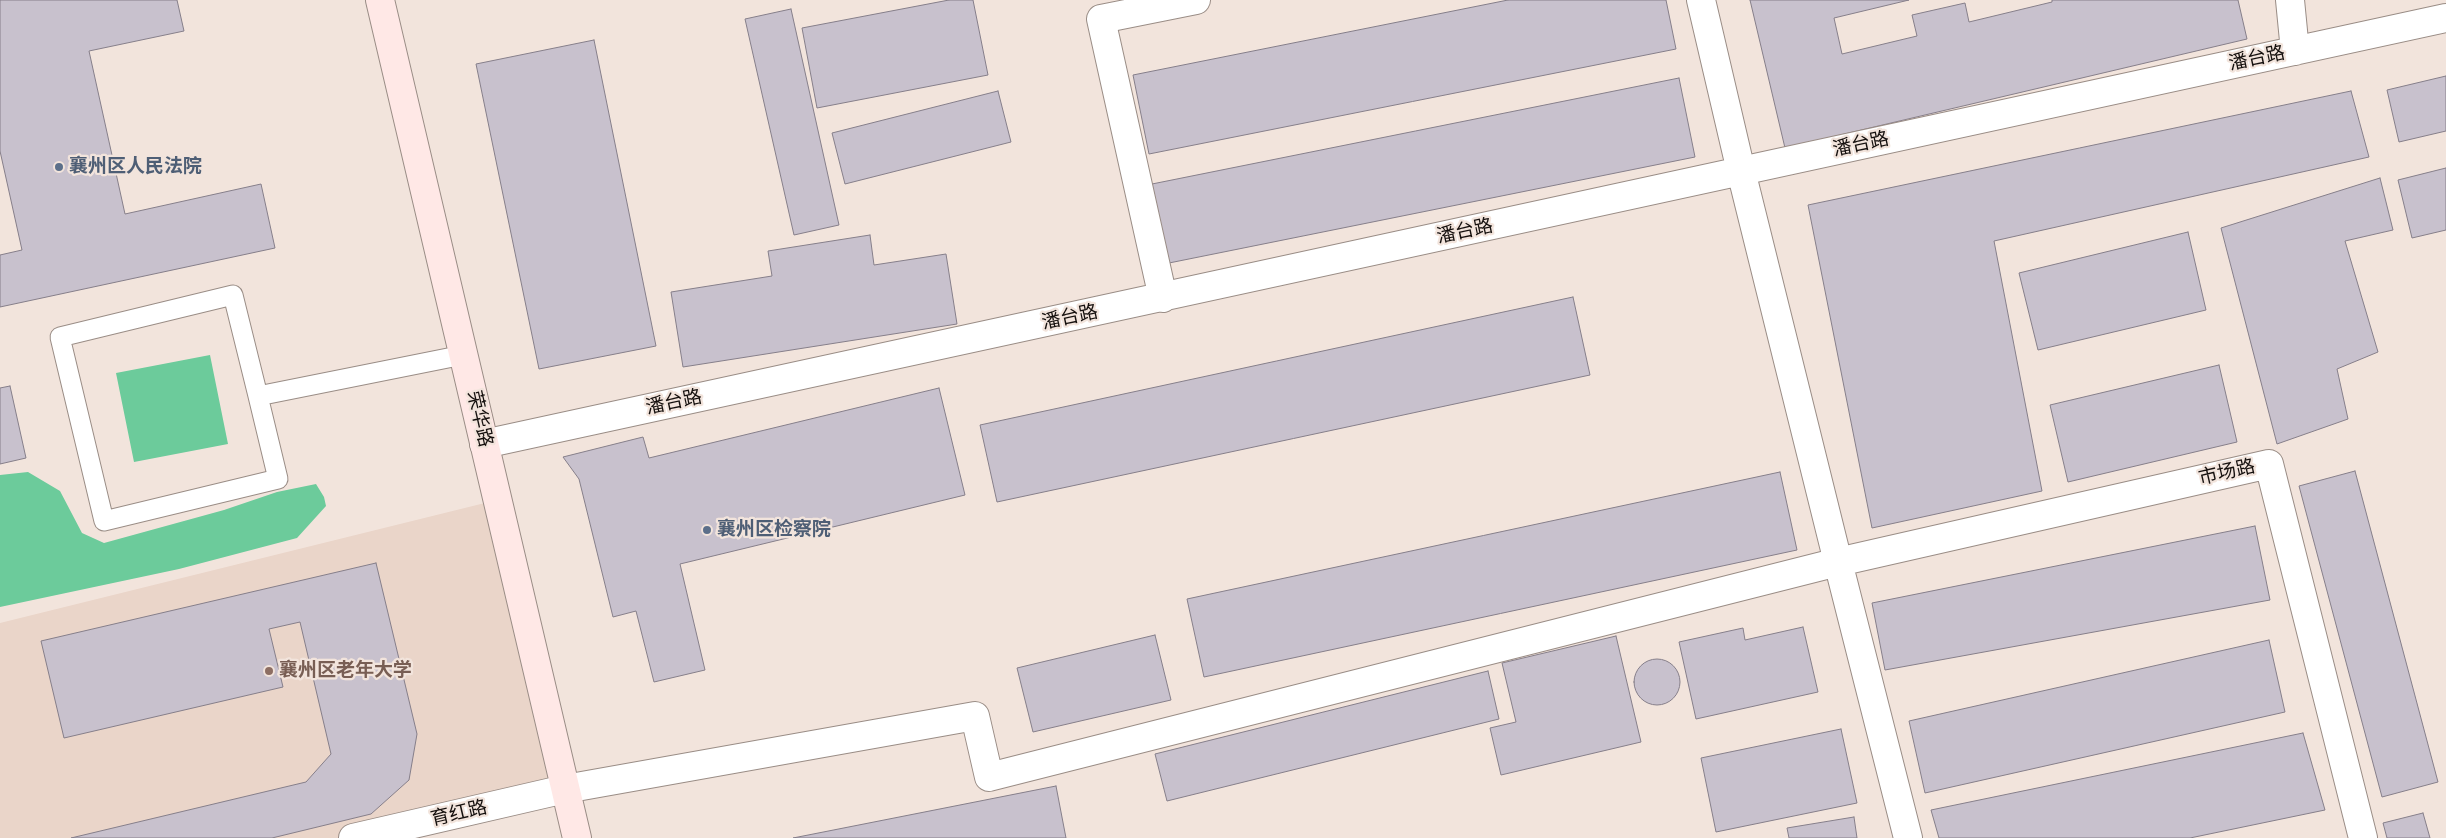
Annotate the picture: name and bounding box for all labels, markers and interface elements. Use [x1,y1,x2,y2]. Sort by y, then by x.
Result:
street label: 潘台路 [2227,42,2287,76]
street label: 潘台路 [1831,128,1891,162]
place label: 襄州区人民法院 [69,156,202,178]
marker: 襄州区人民法院 [53,161,65,173]
street label: 潘台路 [1435,215,1495,249]
street label: 潘台路 [1040,301,1100,335]
street label: 潘台路 [644,386,704,420]
street label: 荣华路 [461,389,497,449]
street label: 市场路 [2197,455,2257,491]
place label: 襄州区检察院 [717,519,831,541]
marker: 襄州区检察院 [701,524,713,536]
place label: 襄州区老年大学 [279,660,412,682]
marker: 襄州区老年大学 [263,665,275,677]
street label: 育红路 [429,796,489,832]

